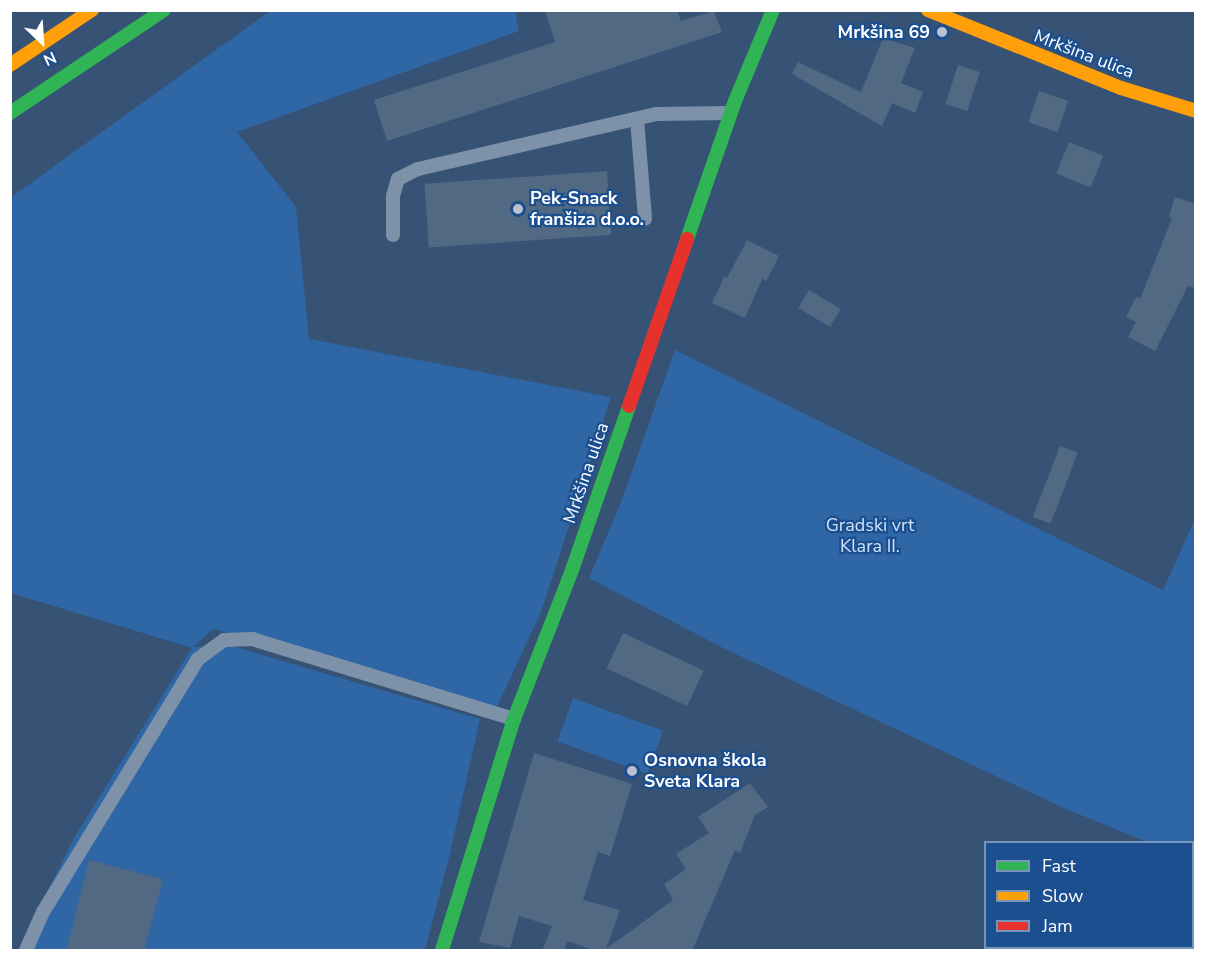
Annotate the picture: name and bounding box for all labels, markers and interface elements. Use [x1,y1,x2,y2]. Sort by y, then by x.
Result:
north arrow [12,12,72,72]
place label: Mrkšina 69 [838,21,930,43]
marker: Mrkšina 69 [935,25,949,39]
street label: Mrkšina ulica [1031,25,1137,83]
text: N [40,46,60,71]
place label: Pek-Snack franšiza d.o.o. [530,188,644,230]
marker: Pek-Snack franšiza d.o.o. [511,202,525,216]
street label: Mrkšina ulica [559,420,613,526]
park label: Gradski vrt Klara II. [826,515,914,558]
place label: Osnovna škola Sveta Klara [644,750,767,792]
marker: Osnovna škola Sveta Klara [625,764,639,778]
legend [984,841,1194,949]
text: Fast [1042,854,1076,878]
text: Slow [1042,884,1083,908]
text: Jam [1042,914,1073,938]

